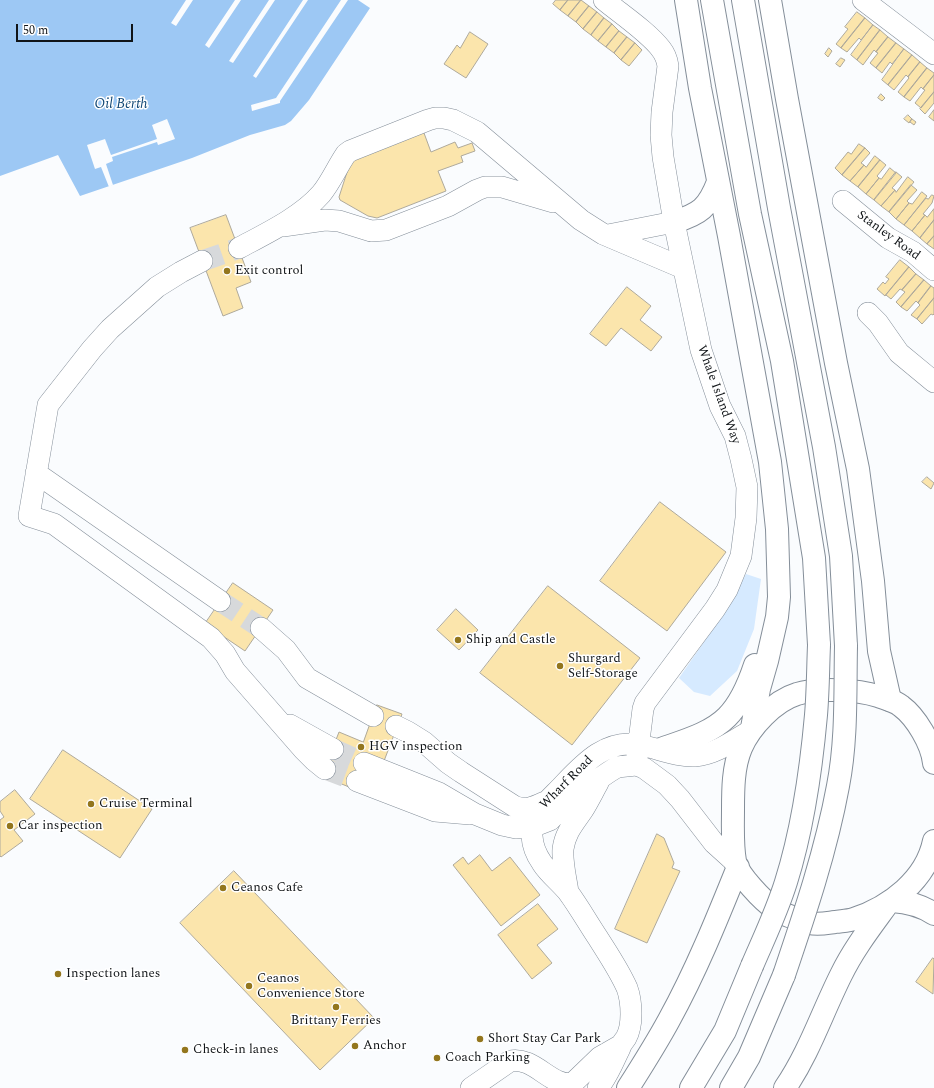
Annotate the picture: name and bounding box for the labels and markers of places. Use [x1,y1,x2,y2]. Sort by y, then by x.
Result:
place label: Exit control [235,263,303,279]
marker: Exit control [222,266,232,276]
place label: Ship and Castle [466,632,556,648]
marker: Ship and Castle [453,635,463,645]
place label: Shurgard Self-Storage [568,651,638,682]
marker: Shurgard Self-Storage [555,661,565,671]
place label: HGV inspection [369,739,463,755]
marker: HGV inspection [356,742,366,752]
place label: Cruise Terminal [99,796,192,812]
marker: Cruise Terminal [86,799,96,809]
place label: Car inspection [18,818,103,834]
marker: Car inspection [5,821,15,831]
place label: Ceanos Cafe [231,880,303,896]
marker: Ceanos Cafe [218,883,228,893]
place label: Inspection lanes [66,966,160,982]
marker: Inspection lanes [53,969,63,979]
place label: Ceanos Convenience Store [257,971,365,1002]
marker: Ceanos Convenience Store [244,981,254,991]
marker: Brittany Ferries [331,1002,341,1012]
place label: Brittany Ferries [291,1013,381,1029]
place label: Short Stay Car Park [488,1031,601,1047]
marker: Short Stay Car Park [475,1034,485,1044]
place label: Anchor [363,1038,406,1054]
marker: Anchor [350,1041,360,1051]
place label: Check-in lanes [193,1042,279,1058]
marker: Check-in lanes [180,1045,190,1055]
place label: Coach Parking [445,1050,530,1066]
marker: Coach Parking [432,1053,442,1063]

